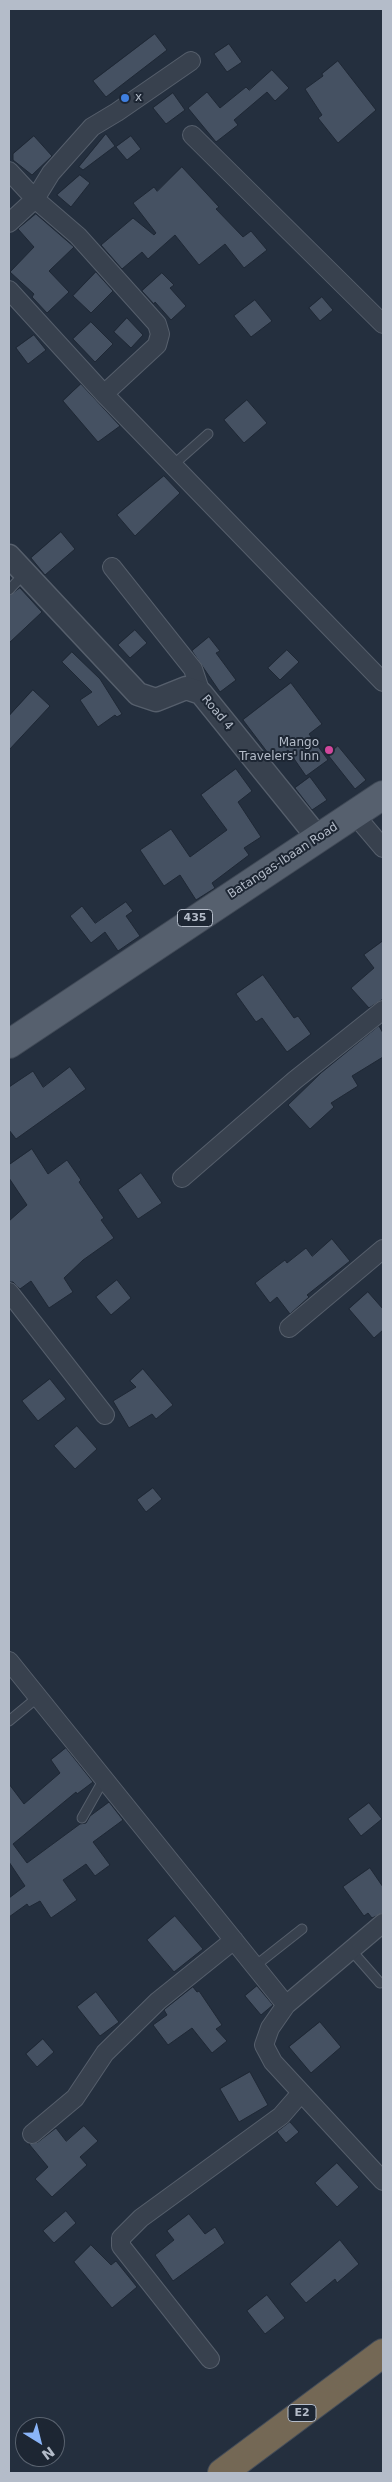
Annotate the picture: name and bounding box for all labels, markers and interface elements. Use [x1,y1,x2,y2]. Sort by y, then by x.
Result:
place label: x [135,91,142,105]
marker: x [119,92,131,104]
street label: Road 4 [198,692,236,734]
place label: Mango Travelers' Inn [239,736,319,764]
marker: Mango Travelers' Inn [323,744,335,756]
street label: Batangas-Ibaan Road [225,820,341,902]
road number: 435 [178,910,212,926]
road number: E2 [288,2404,316,2422]
north arrow [15,2417,65,2467]
text: N [39,2443,58,2463]

